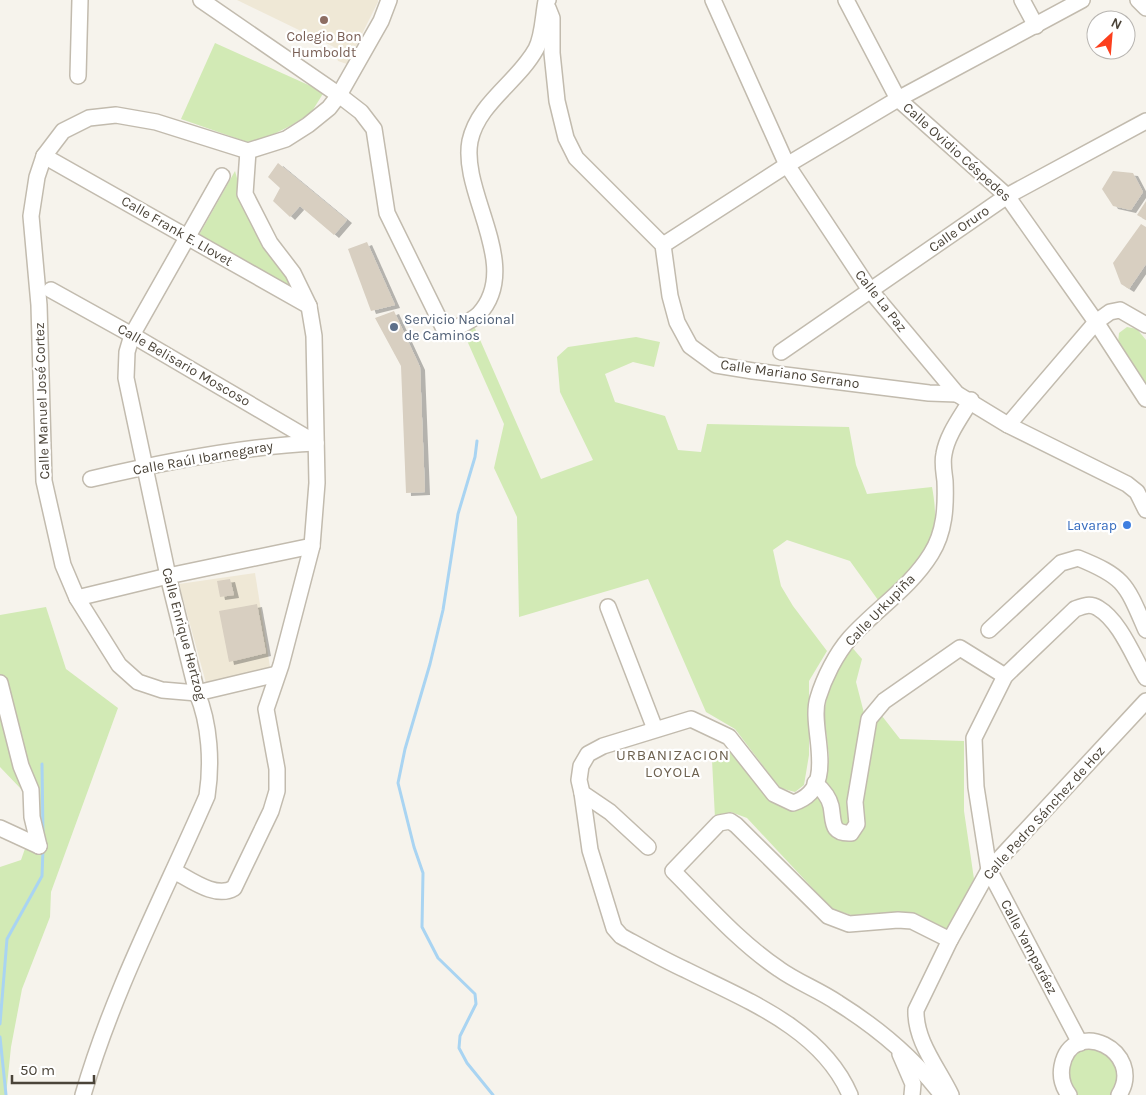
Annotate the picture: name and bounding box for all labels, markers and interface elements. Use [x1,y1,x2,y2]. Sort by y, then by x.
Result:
north arrow [1086,10,1136,60]
marker: Colegio Bon Humboldt [318,14,330,26]
text: N [1108,14,1125,34]
place label: Colegio Bon Humboldt [286,28,362,61]
street label: Calle Ovidio Céspedes [899,99,1015,205]
street label: Calle Frank E. Llovet [118,192,236,270]
street label: Calle Oruro [925,202,993,256]
street label: Calle La Paz [851,266,911,336]
place label: Servicio Nacional de Caminos [404,311,515,344]
street label: Calle Belisario Moscoso [115,320,253,410]
marker: Servicio Nacional de Caminos [388,321,400,333]
street label: Calle Manuel José Cortez [31,322,53,480]
street label: Calle Mariano Serrano [719,356,861,392]
street label: Calle Raúl Ibarnegaray [132,437,275,479]
place label: Lavarap [1067,517,1117,534]
marker: Lavarap [1121,519,1133,531]
street label: Calle Enrique Hertzog [158,566,210,702]
street label: Calle Urkupiña [841,570,919,650]
street label: Calle Pedro Sánchez de Hoz [980,743,1108,883]
district label: URBANIZACION LOYOLA [616,746,730,781]
street label: Calle Yamparáez [997,897,1061,997]
scale bar [12,1052,95,1084]
text: 50 m [20,1061,55,1079]

